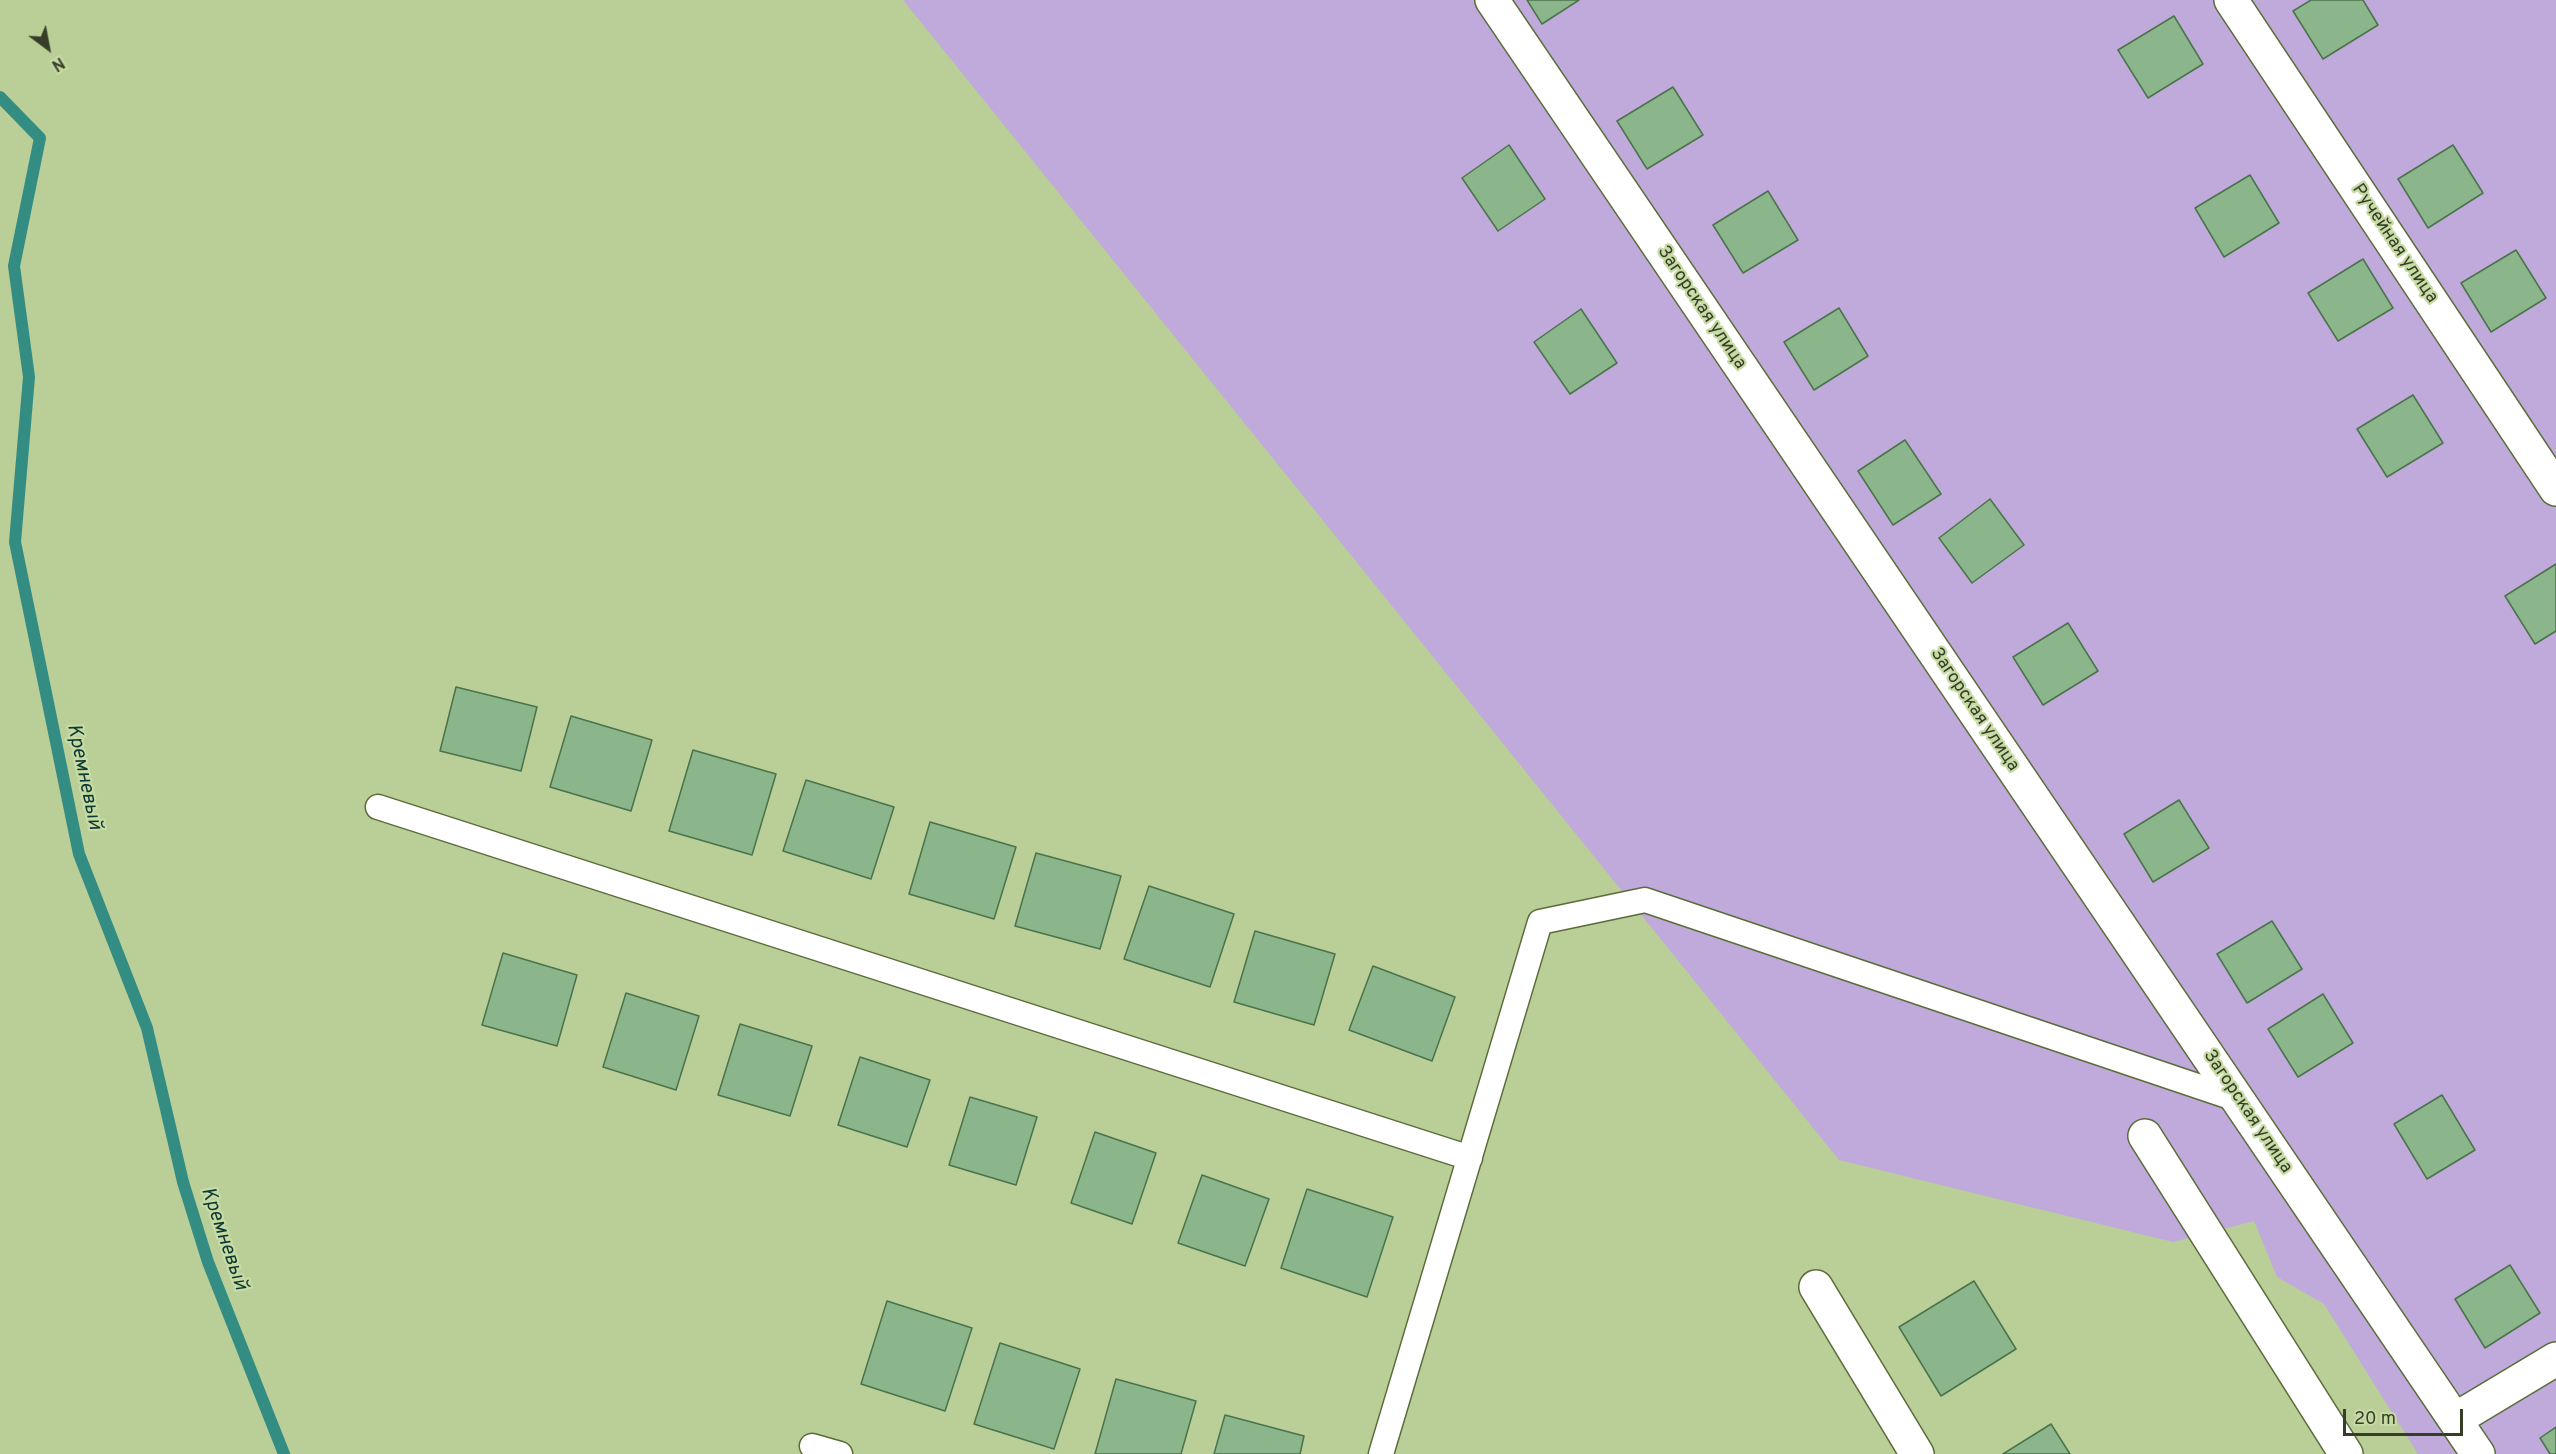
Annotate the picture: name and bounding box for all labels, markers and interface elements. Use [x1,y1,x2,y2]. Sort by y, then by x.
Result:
north arrow [18,18,78,78]
text: N [47,52,68,75]
street label: Ручейная улица [2346,180,2442,308]
street label: Загорская улица [1652,242,1750,374]
street label: Загорская улица [1925,644,2023,776]
water label: Кремневый [60,722,106,832]
street label: Загорская улица [2198,1046,2296,1178]
water label: Кремневый [194,1184,252,1294]
scale bar [2346,1397,2466,1435]
text: 20 m [2354,1408,2396,1431]

